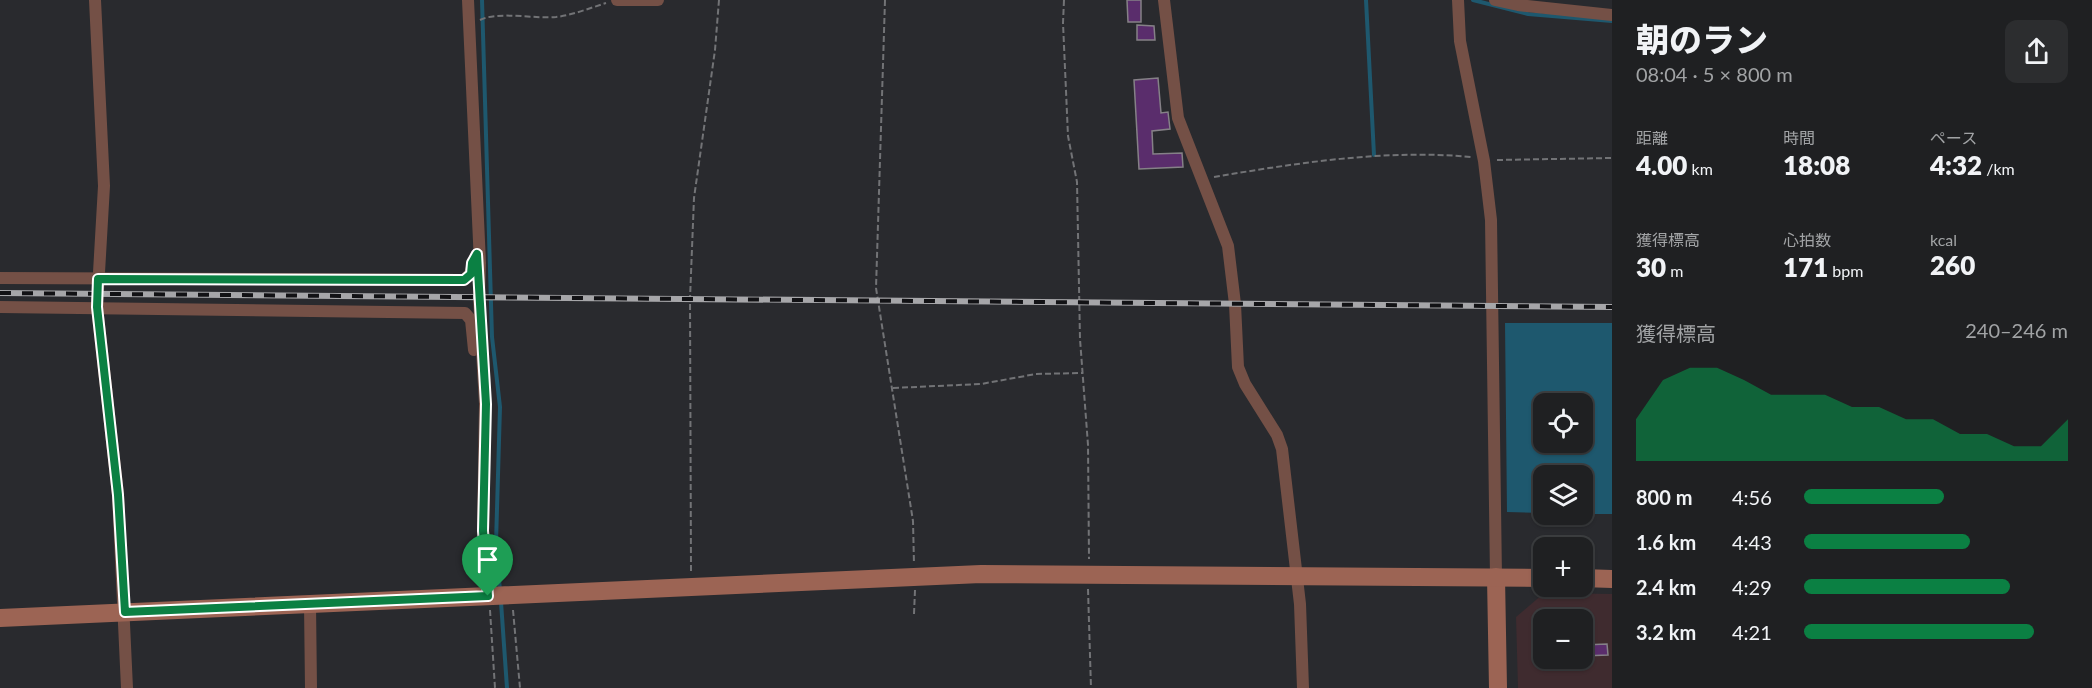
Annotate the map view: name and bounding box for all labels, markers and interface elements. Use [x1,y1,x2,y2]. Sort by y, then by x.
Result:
text: 朝のラン [1636,19,1768,59]
button: share [2005,20,2068,83]
text: 08:04 · 5 × 800 m [1636,62,1793,86]
text: 距離 [1636,128,1668,147]
text: 時間 [1783,128,1815,147]
text: ペース [1930,128,1977,147]
text: 4.00 [1636,149,1687,181]
text: 18:08 [1783,149,1850,181]
text: 4:32 [1930,149,1982,181]
text: km [1687,159,1713,178]
text: /km [1982,159,2015,178]
text: 獲得標高 [1636,230,1700,249]
text: 心拍数 [1783,230,1831,249]
text: kcal [1930,230,1957,249]
text: 260 [1930,249,1975,281]
text: 30 [1636,251,1666,283]
text: 171 [1783,251,1828,283]
text: m [1666,261,1683,280]
text: bpm [1828,261,1863,280]
text: 240–246 m [1965,318,2068,342]
text: 獲得標高 [1636,321,1716,345]
map controls [1533,393,1593,669]
button: locate [1533,393,1593,453]
button: layers [1533,465,1593,525]
text: 800 m [1636,485,1692,509]
text: 4:56 [1732,485,1772,509]
text: 1.6 km [1636,530,1696,554]
text: 4:43 [1732,530,1772,554]
pin [462,534,513,596]
button: + [1533,537,1593,597]
icon: arrive [471,543,504,576]
text: 2.4 km [1636,575,1696,599]
text: 4:29 [1732,575,1772,599]
button: − [1533,609,1593,669]
text: 3.2 km [1636,620,1696,644]
text: 4:21 [1732,620,1772,644]

